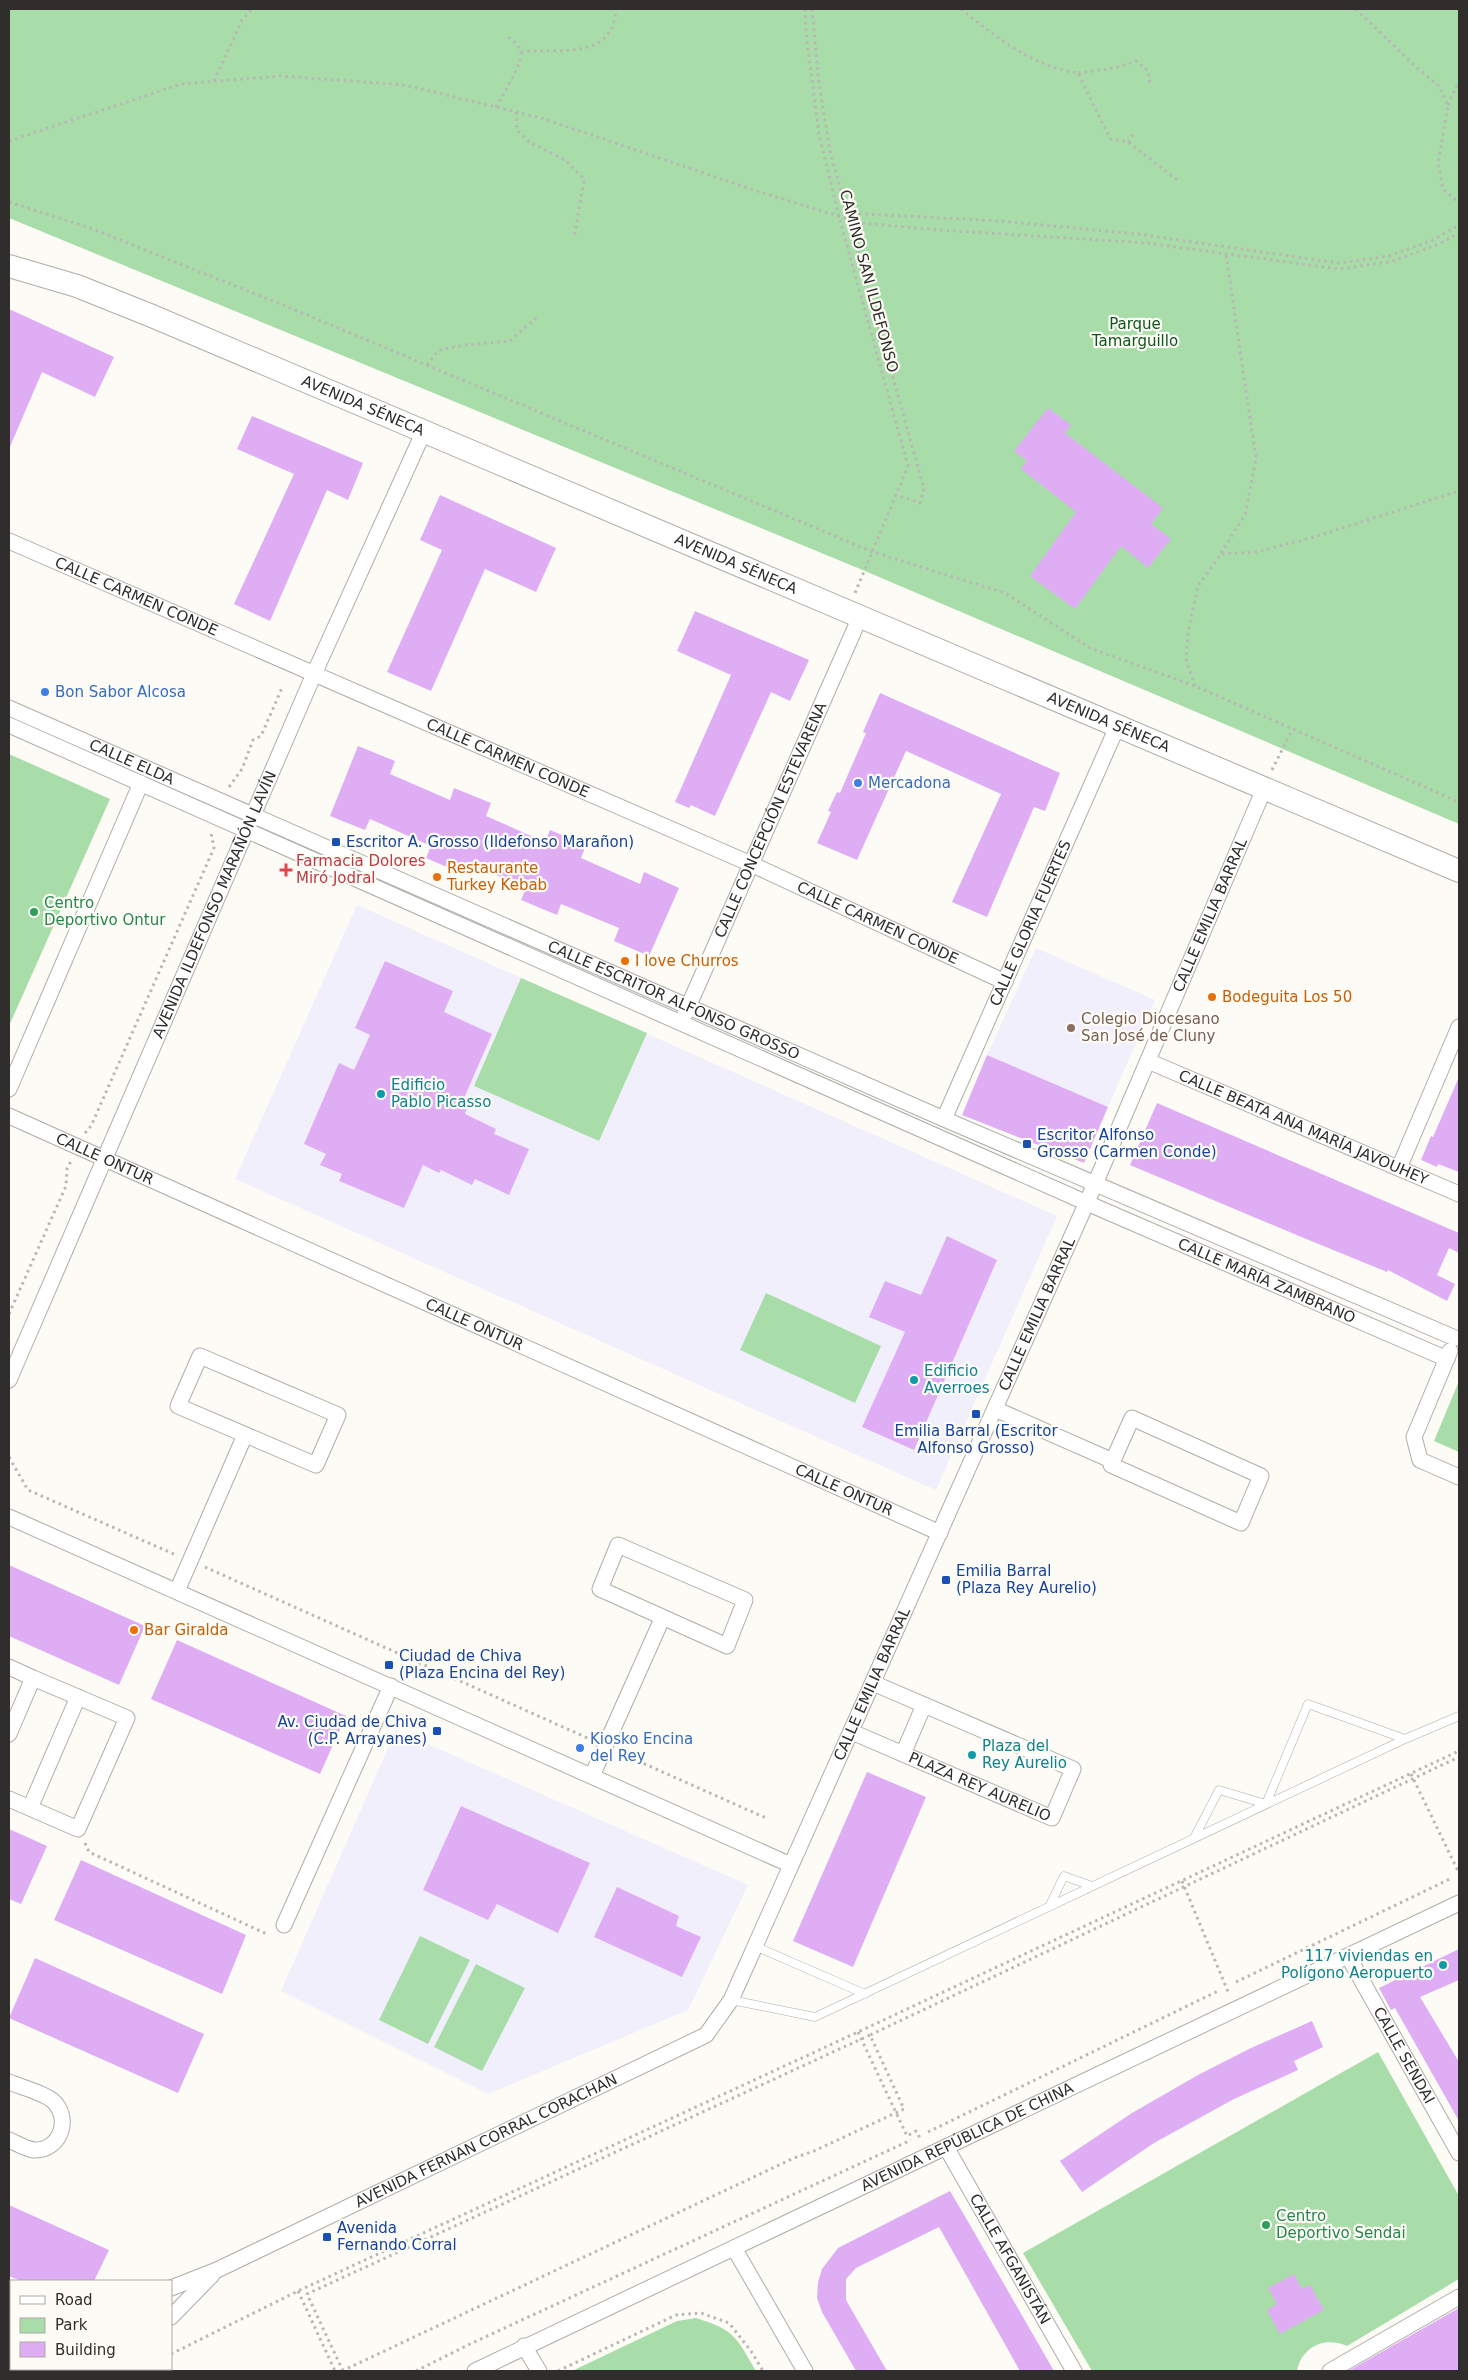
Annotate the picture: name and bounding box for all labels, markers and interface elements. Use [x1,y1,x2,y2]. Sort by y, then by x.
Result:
street label: CAMINO SAN ILDEFONSO [836,188,902,374]
park label: Parque Tamarguillo [1091,315,1178,350]
street label: AVENIDA SÉNECA [299,372,428,440]
street label: AVENIDA SÉNECA [672,530,801,598]
street label: CALLE CARMEN CONDE [52,553,221,640]
place label: Bon Sabor Alcosa [55,683,186,701]
marker: Bon Sabor Alcosa [39,686,51,698]
street label: AVENIDA SÉNECA [1045,688,1173,757]
street label: CALLE CONCEPCIÓN ESTEVARENA [711,699,831,941]
street label: CALLE CARMEN CONDE [424,715,592,801]
street label: CALLE ELDA [86,735,178,789]
street label: AVENIDA ILDEFONSO MARAÑÓN LAVÍN [149,768,280,1041]
place label: Mercadona [868,774,951,792]
marker: Mercadona [852,777,864,789]
place label: Escritor A. Grosso (Ildefonso Marañon) [346,833,634,851]
street label: CALLE EMILIA BARRAL [1169,835,1251,995]
marker: Escritor A. Grosso (Ildefonso Marañon) [330,836,342,848]
street label: CALLE GLORIA FUERTES [986,837,1075,1009]
place label: Farmacia Dolores Miró Jodral [296,852,426,887]
place label: Restaurante Turkey Kebab [446,859,547,894]
marker: Farmacia Dolores Miró Jodral [280,864,292,876]
marker: Restaurante Turkey Kebab [431,871,443,883]
street label: CALLE CARMEN CONDE [794,878,961,968]
place label: Centro Deportivo Ontur [44,894,166,929]
marker: Centro Deportivo Ontur [28,906,40,918]
street label: CALLE ESCRITOR ALFONSO GROSSO [545,937,802,1063]
place label: I love Churros [635,952,739,970]
marker: I love Churros [619,955,631,967]
place label: Bodeguita Los 50 [1222,988,1352,1006]
marker: Bodeguita Los 50 [1206,991,1218,1003]
place label: Colegio Diocesano San José de Cluny [1081,1010,1220,1045]
marker: Colegio Diocesano San José de Cluny [1065,1022,1077,1034]
street label: CALLE BEATA ANA MARÍA JAVOUHEY [1176,1066,1432,1189]
place label: Edificio Pablo Picasso [391,1076,491,1111]
marker: Edificio Pablo Picasso [375,1088,387,1100]
place label: Escritor Alfonso Grosso (Carmen Conde) [1037,1126,1217,1161]
street label: CALLE ONTUR [53,1129,157,1189]
marker: Escritor Alfonso Grosso (Carmen Conde) [1021,1138,1033,1150]
street label: CALLE EMILIA BARRAL [995,1234,1079,1394]
street label: CALLE MARÍA ZAMBRANO [1175,1234,1358,1327]
street label: CALLE ONTUR [423,1295,526,1354]
place label: Edificio Averroes [924,1362,990,1397]
marker: Edificio Averroes [908,1374,920,1386]
marker: Emilia Barral (Escritor Alfonso Grosso) [970,1408,982,1420]
place label: Emilia Barral (Escritor Alfonso Grosso) [894,1422,1058,1457]
street label: CALLE ONTUR [792,1460,896,1520]
place label: Emilia Barral (Plaza Rey Aurelio) [956,1562,1097,1597]
marker: Emilia Barral (Plaza Rey Aurelio) [940,1574,952,1586]
street label: CALLE EMILIA BARRAL [830,1604,914,1763]
place label: Bar Giralda [144,1621,228,1639]
marker: Bar Giralda [128,1624,140,1636]
place label: Ciudad de Chiva (Plaza Encina del Rey) [399,1647,565,1682]
marker: Ciudad de Chiva (Plaza Encina del Rey) [383,1659,395,1671]
place label: Av. Ciudad de Chiva (C.P. Arrayanes) [277,1713,427,1748]
marker: Av. Ciudad de Chiva (C.P. Arrayanes) [431,1725,443,1737]
place label: Kiosko Encina del Rey [590,1730,693,1765]
place label: Plaza del Rey Aurelio [982,1737,1067,1772]
marker: Kiosko Encina del Rey [574,1742,586,1754]
street label: PLAZA REY AURELIO [906,1748,1054,1825]
marker: Plaza del Rey Aurelio [966,1749,978,1761]
place label: 117 viviendas en Polígono Aeropuerto [1281,1947,1433,1982]
marker: 117 viviendas en Polígono Aeropuerto [1437,1959,1449,1971]
street label: CALLE SENDAI [1370,2004,1438,2107]
street label: AVENIDA FERNAN CORRAL CORACHAN [352,2070,620,2211]
street label: AVENIDA REPÚBLICA DE CHINA [858,2078,1077,2195]
street label: CALLE AFGANISTÁN [966,2191,1054,2327]
place label: Centro Deportivo Sendai [1276,2207,1406,2242]
place label: Avenida Fernando Corral [337,2219,457,2254]
marker: Centro Deportivo Sendai [1260,2219,1272,2231]
marker: Avenida Fernando Corral [321,2231,333,2243]
legend [10,2280,172,2370]
text: Road [55,2291,93,2309]
text: Park [55,2316,88,2334]
text: Building [55,2341,116,2359]

